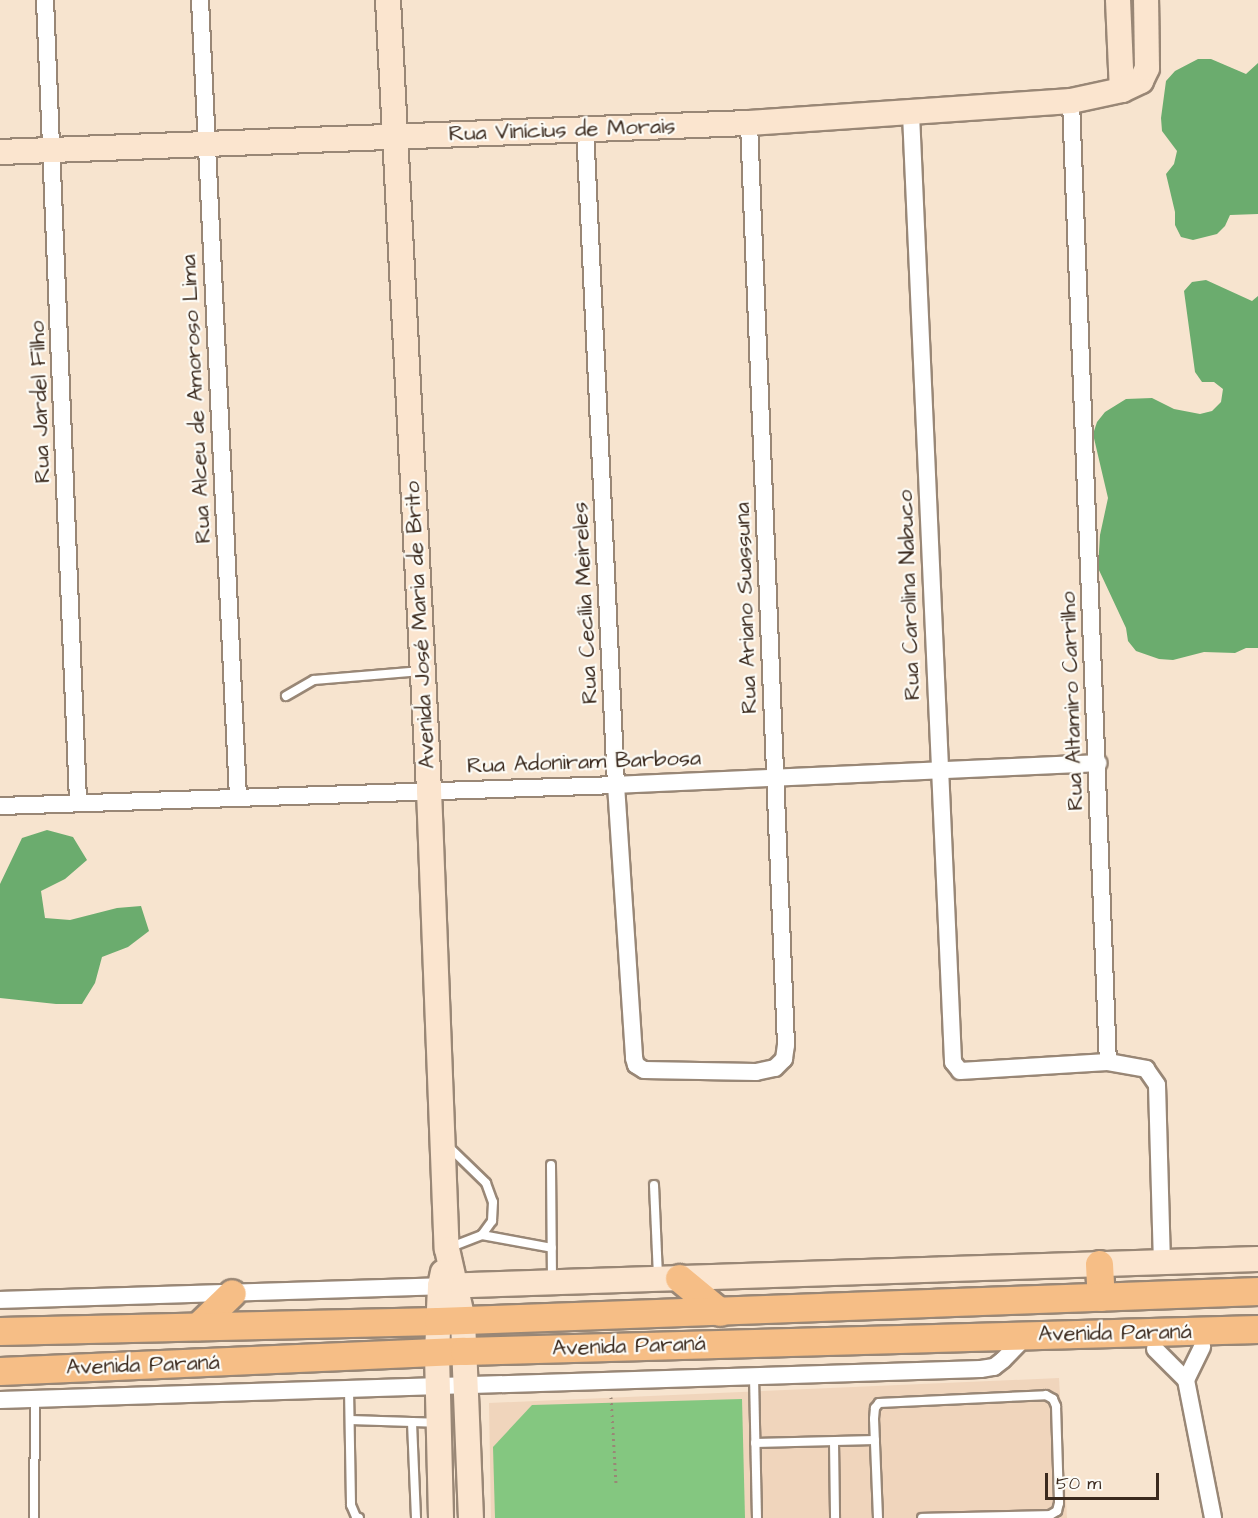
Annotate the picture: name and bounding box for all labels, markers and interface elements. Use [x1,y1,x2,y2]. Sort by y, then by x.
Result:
street label: Rua Vinícius de Morais [448,113,676,147]
street label: Rua Alceu de Amoroso Lima [175,254,217,544]
street label: Rua Jardel Filho [24,320,56,484]
street label: Avenida José Maria de Brito [399,480,441,770]
street label: Rua Carolina Nabuco [892,489,926,701]
street label: Rua Cecília Meireles [567,501,603,705]
street label: Rua Ariano Suassuna [729,502,763,714]
street label: Rua Altamiro Carrilho [1055,591,1089,811]
street label: Rua Adoniram Barbosa [467,745,701,779]
street label: Avenida Paraná [1038,1318,1192,1348]
street label: Avenida Paraná [552,1330,706,1362]
street label: Avenida Paraná [66,1349,220,1381]
scale bar [1048,1461,1162,1499]
text: 50 m [1056,1471,1101,1496]

